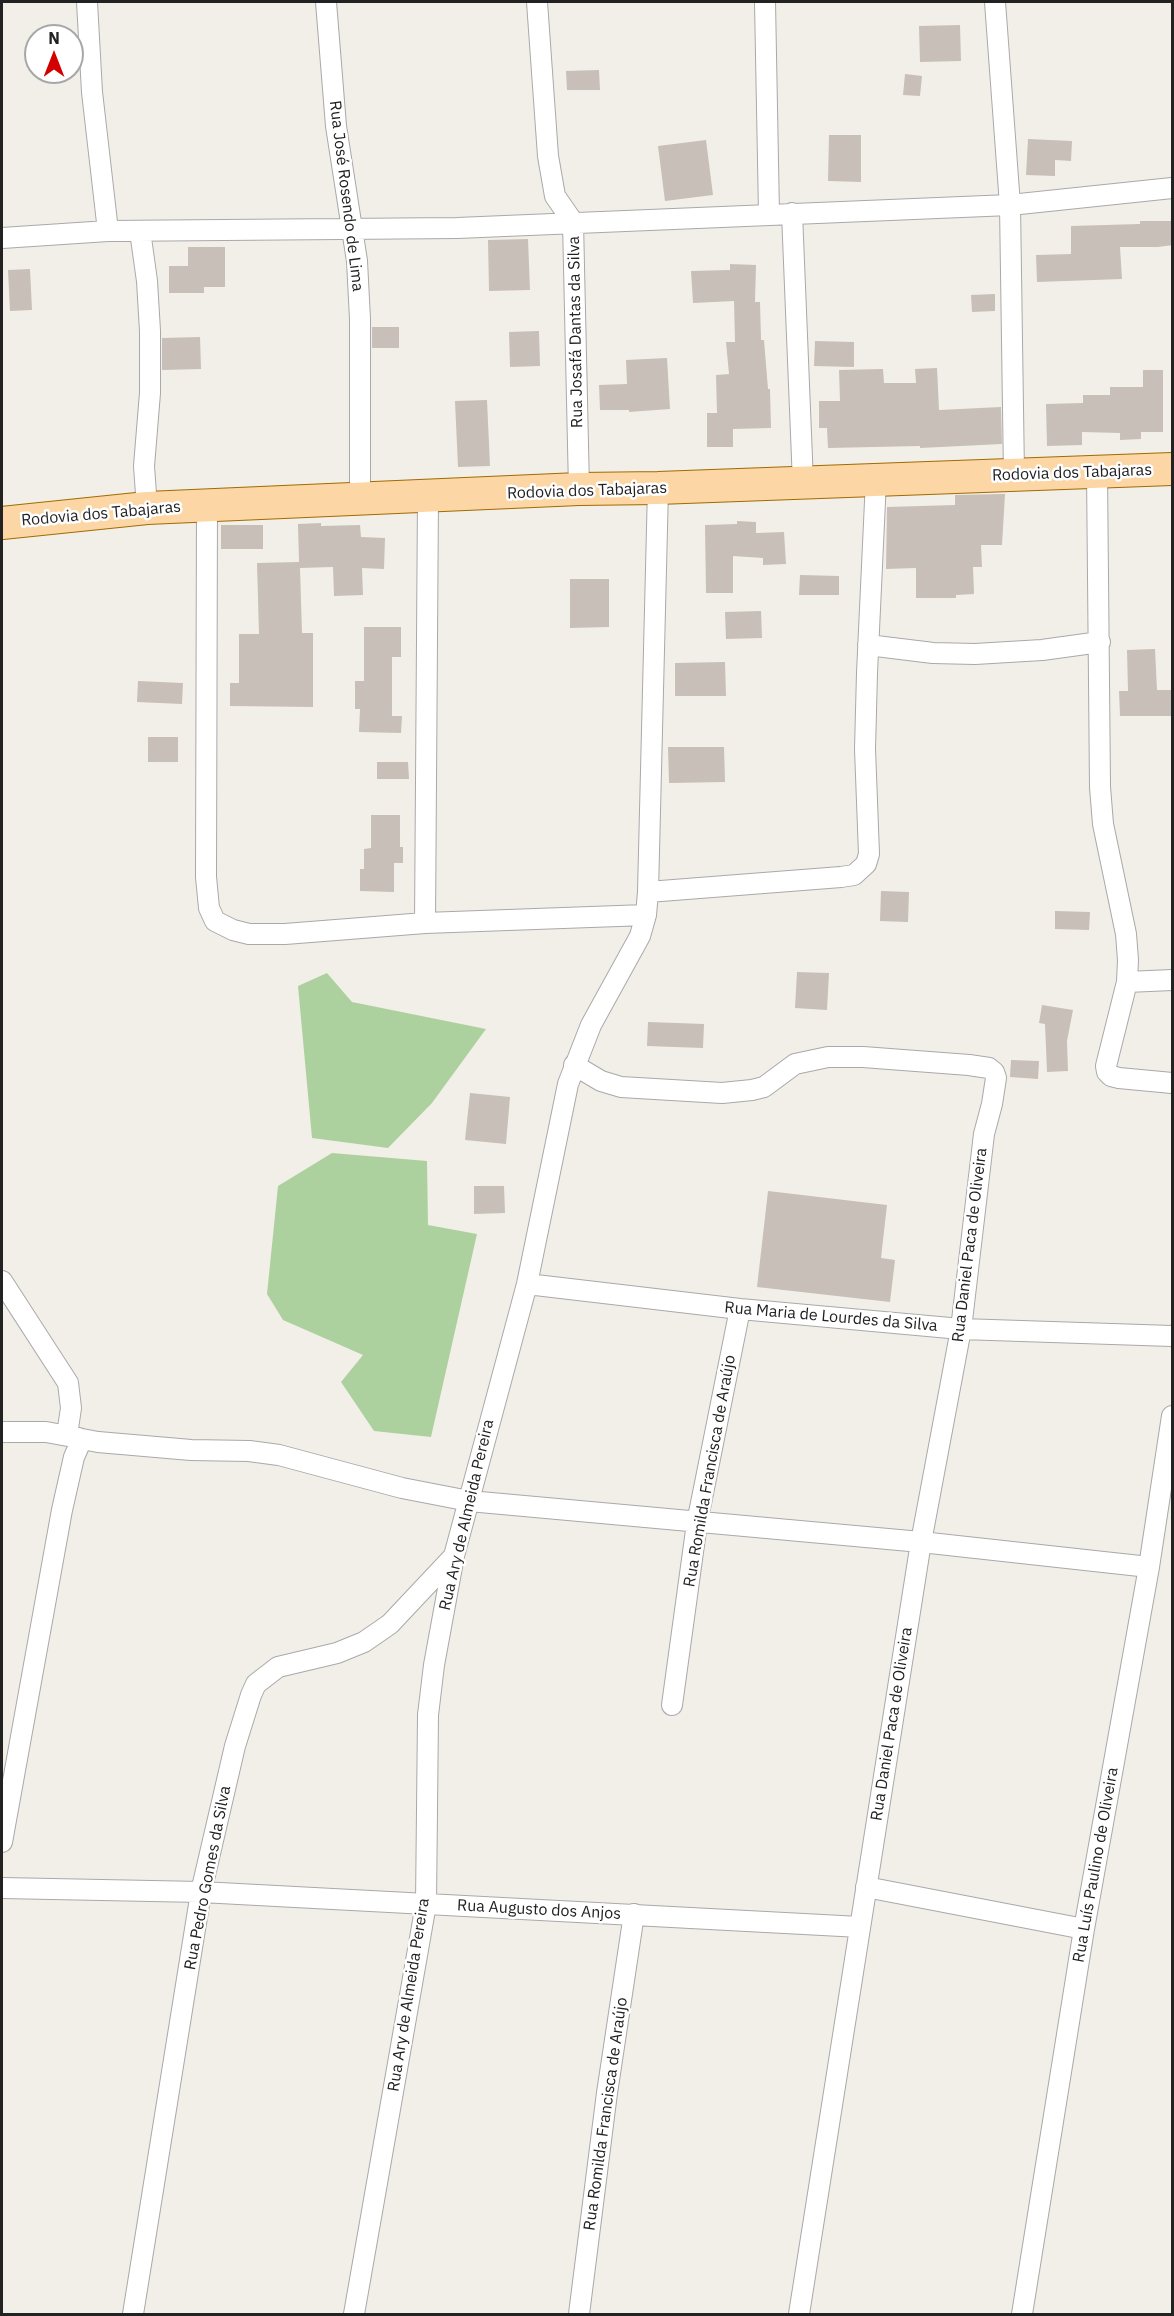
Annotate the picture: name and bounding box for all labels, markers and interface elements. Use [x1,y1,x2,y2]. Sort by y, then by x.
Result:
north arrow [24,24,84,84]
text: N [48,28,60,48]
street label: Rua José Rosendo de Lima [325,99,367,293]
street label: Rua Josafá Dantas da Silva [565,236,587,428]
street label: Rodovia dos Tabajaras [992,461,1152,485]
street label: Rodovia dos Tabajaras [507,479,667,503]
street label: Rodovia dos Tabajaras [20,497,182,531]
street label: Rua Daniel Paca de Oliveira [949,1147,991,1343]
street label: Rua Maria de Lourdes da Silva [724,1298,938,1336]
street label: Rua Romilda Francisca de Araújo [680,1353,740,1589]
street label: Rua Ary de Almeida Pereira [436,1418,498,1612]
street label: Rua Daniel Paca de Oliveira [867,1626,917,1822]
street label: Rua Luís Paulino de Oliveira [1069,1766,1123,1964]
street label: Rua Pedro Gomes da Silva [181,1784,235,1972]
street label: Rua Augusto dos Anjos [456,1896,622,1924]
street label: Rua Ary de Almeida Pereira [384,1897,434,2093]
street label: Rua Romilda Francisca de Araújo [580,1996,632,2232]

